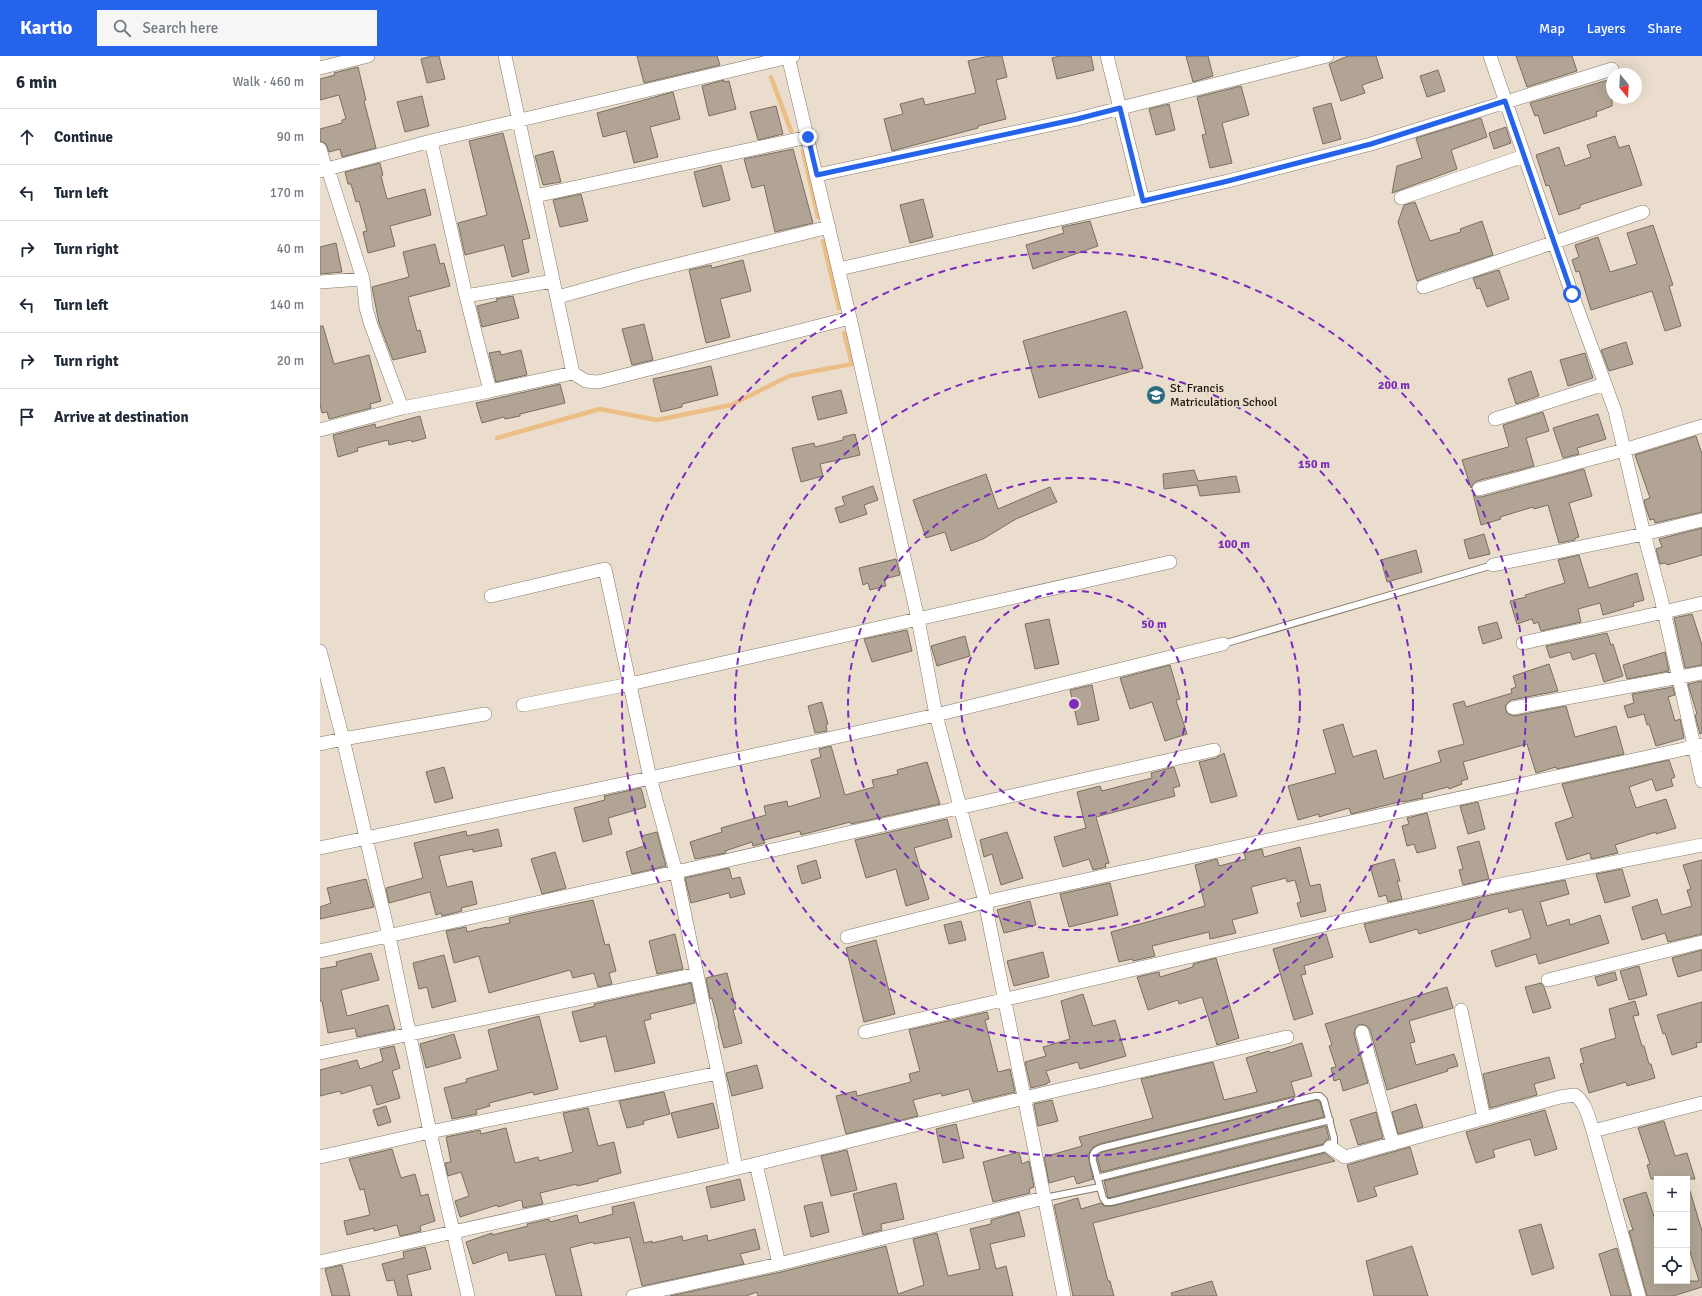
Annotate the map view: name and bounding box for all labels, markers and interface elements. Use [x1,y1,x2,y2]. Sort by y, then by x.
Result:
search box [97,10,377,46]
text: Kartio [20,16,73,40]
icon: search [111,17,133,39]
text: Search here [143,19,218,37]
text: Map [1539,20,1565,37]
text: Layers [1587,20,1626,37]
text: Share [1648,20,1682,37]
north arrow [1606,68,1642,104]
text: 6 min [16,72,57,93]
text: Walk · 460 m [233,74,304,90]
icon: ahead [16,126,38,148]
text: Continue [54,128,113,146]
route end [799,128,817,146]
text: 90 m [277,129,304,145]
icon: left [16,182,38,204]
text: Turn left [54,184,108,202]
text: 170 m [270,185,304,201]
icon: right [16,238,38,260]
text: Turn right [54,240,119,258]
text: 40 m [277,241,304,257]
route start [1563,285,1581,303]
icon: left [16,294,38,316]
text: Turn left [54,296,108,314]
text: 140 m [270,297,304,313]
icon: right [16,350,38,372]
text: Turn right [54,352,119,370]
text: 20 m [277,353,304,369]
text: 200 m [1378,378,1410,393]
place label: St. Francis Matriculation School [1170,381,1278,410]
school or university icon: St. Francis Matriculation School [1145,384,1167,406]
icon: arrive [16,406,38,428]
text: Arrive at destination [54,408,189,426]
text: 150 m [1298,457,1330,472]
text: 100 m [1218,537,1250,552]
text: 50 m [1141,617,1167,632]
centre of rings [1067,697,1081,711]
map controls [1654,1176,1690,1284]
button: + [1654,1176,1690,1212]
button: − [1654,1212,1690,1248]
button: locate [1654,1248,1690,1284]

